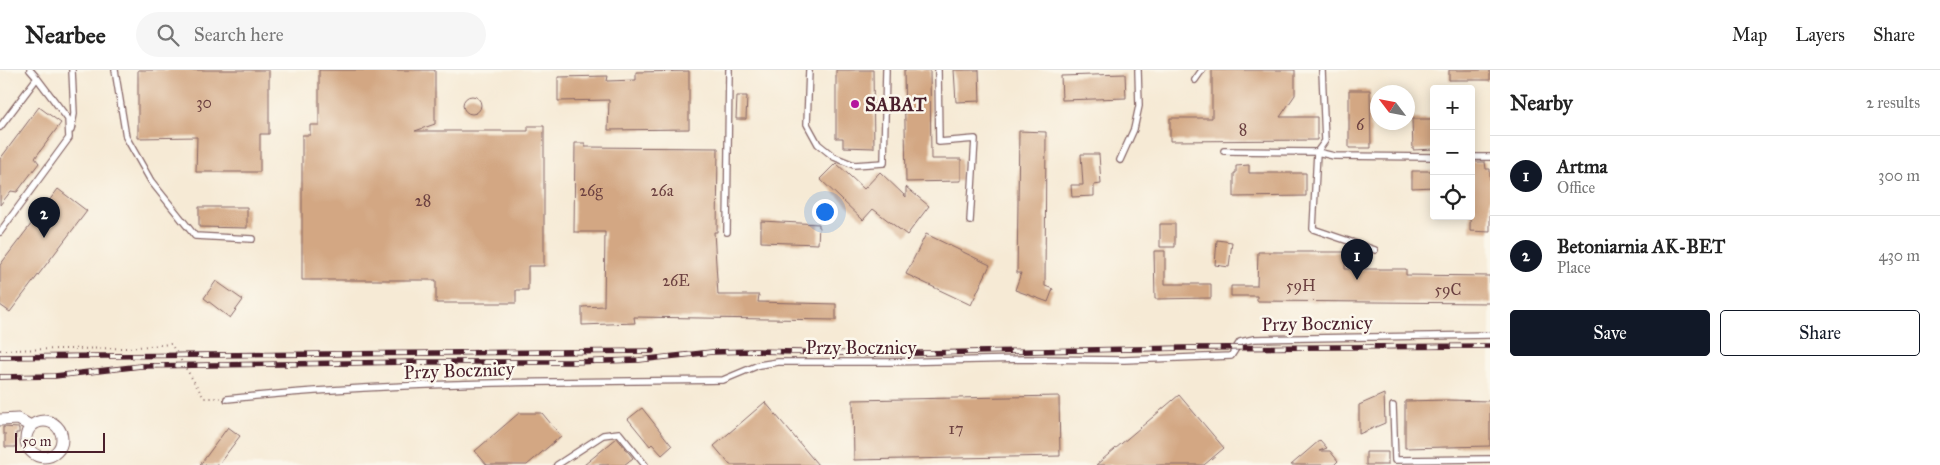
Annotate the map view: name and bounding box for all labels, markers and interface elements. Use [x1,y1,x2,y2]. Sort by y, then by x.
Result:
search box [136,12,486,57]
text: Nearbee [25,20,106,50]
icon: search [154,21,182,49]
text: Search here [194,23,284,46]
text: Map [1732,24,1767,46]
text: Layers [1795,24,1845,46]
text: Share [1873,24,1915,46]
north arrow [1370,85,1415,130]
map controls [1430,85,1475,220]
button: + [1430,85,1475,130]
text: Nearby [1510,90,1573,116]
house number: 30 [196,93,212,112]
place label: SABAT [865,93,927,116]
text: 2 results [1866,93,1920,112]
marker: SABAT [849,98,861,110]
house number: 6 [1356,115,1365,134]
house number: 8 [1239,120,1247,139]
button: − [1430,130,1475,175]
text: Artma [1557,155,1608,178]
text: 1 [1523,166,1529,185]
text: 300 m [1878,166,1920,185]
button: locate [1430,175,1475,220]
text: Office [1557,178,1595,197]
house number: 26g [579,181,603,201]
house number: 26a [651,181,674,200]
house number: 28 [415,191,431,210]
pin: 2 [28,197,60,238]
your location [812,199,838,225]
text: Betoniarnia AK-BET [1557,235,1725,258]
pin: 1 [1341,239,1373,280]
text: 2 [1522,246,1530,265]
text: 430 m [1878,246,1920,265]
text: Place [1557,258,1591,277]
house number: 26E [662,271,690,290]
house number: 59H [1286,276,1316,295]
house number: 59C [1435,280,1461,299]
button: Save [1510,310,1710,356]
button: Share [1720,310,1920,356]
street label: Przy Bocznicy [1261,311,1374,336]
street label: Przy Bocznicy [805,336,918,359]
street label: Przy Bocznicy [403,357,516,384]
house number: 17 [949,419,963,438]
scale bar [15,430,105,453]
text: 50 m [22,433,51,450]

